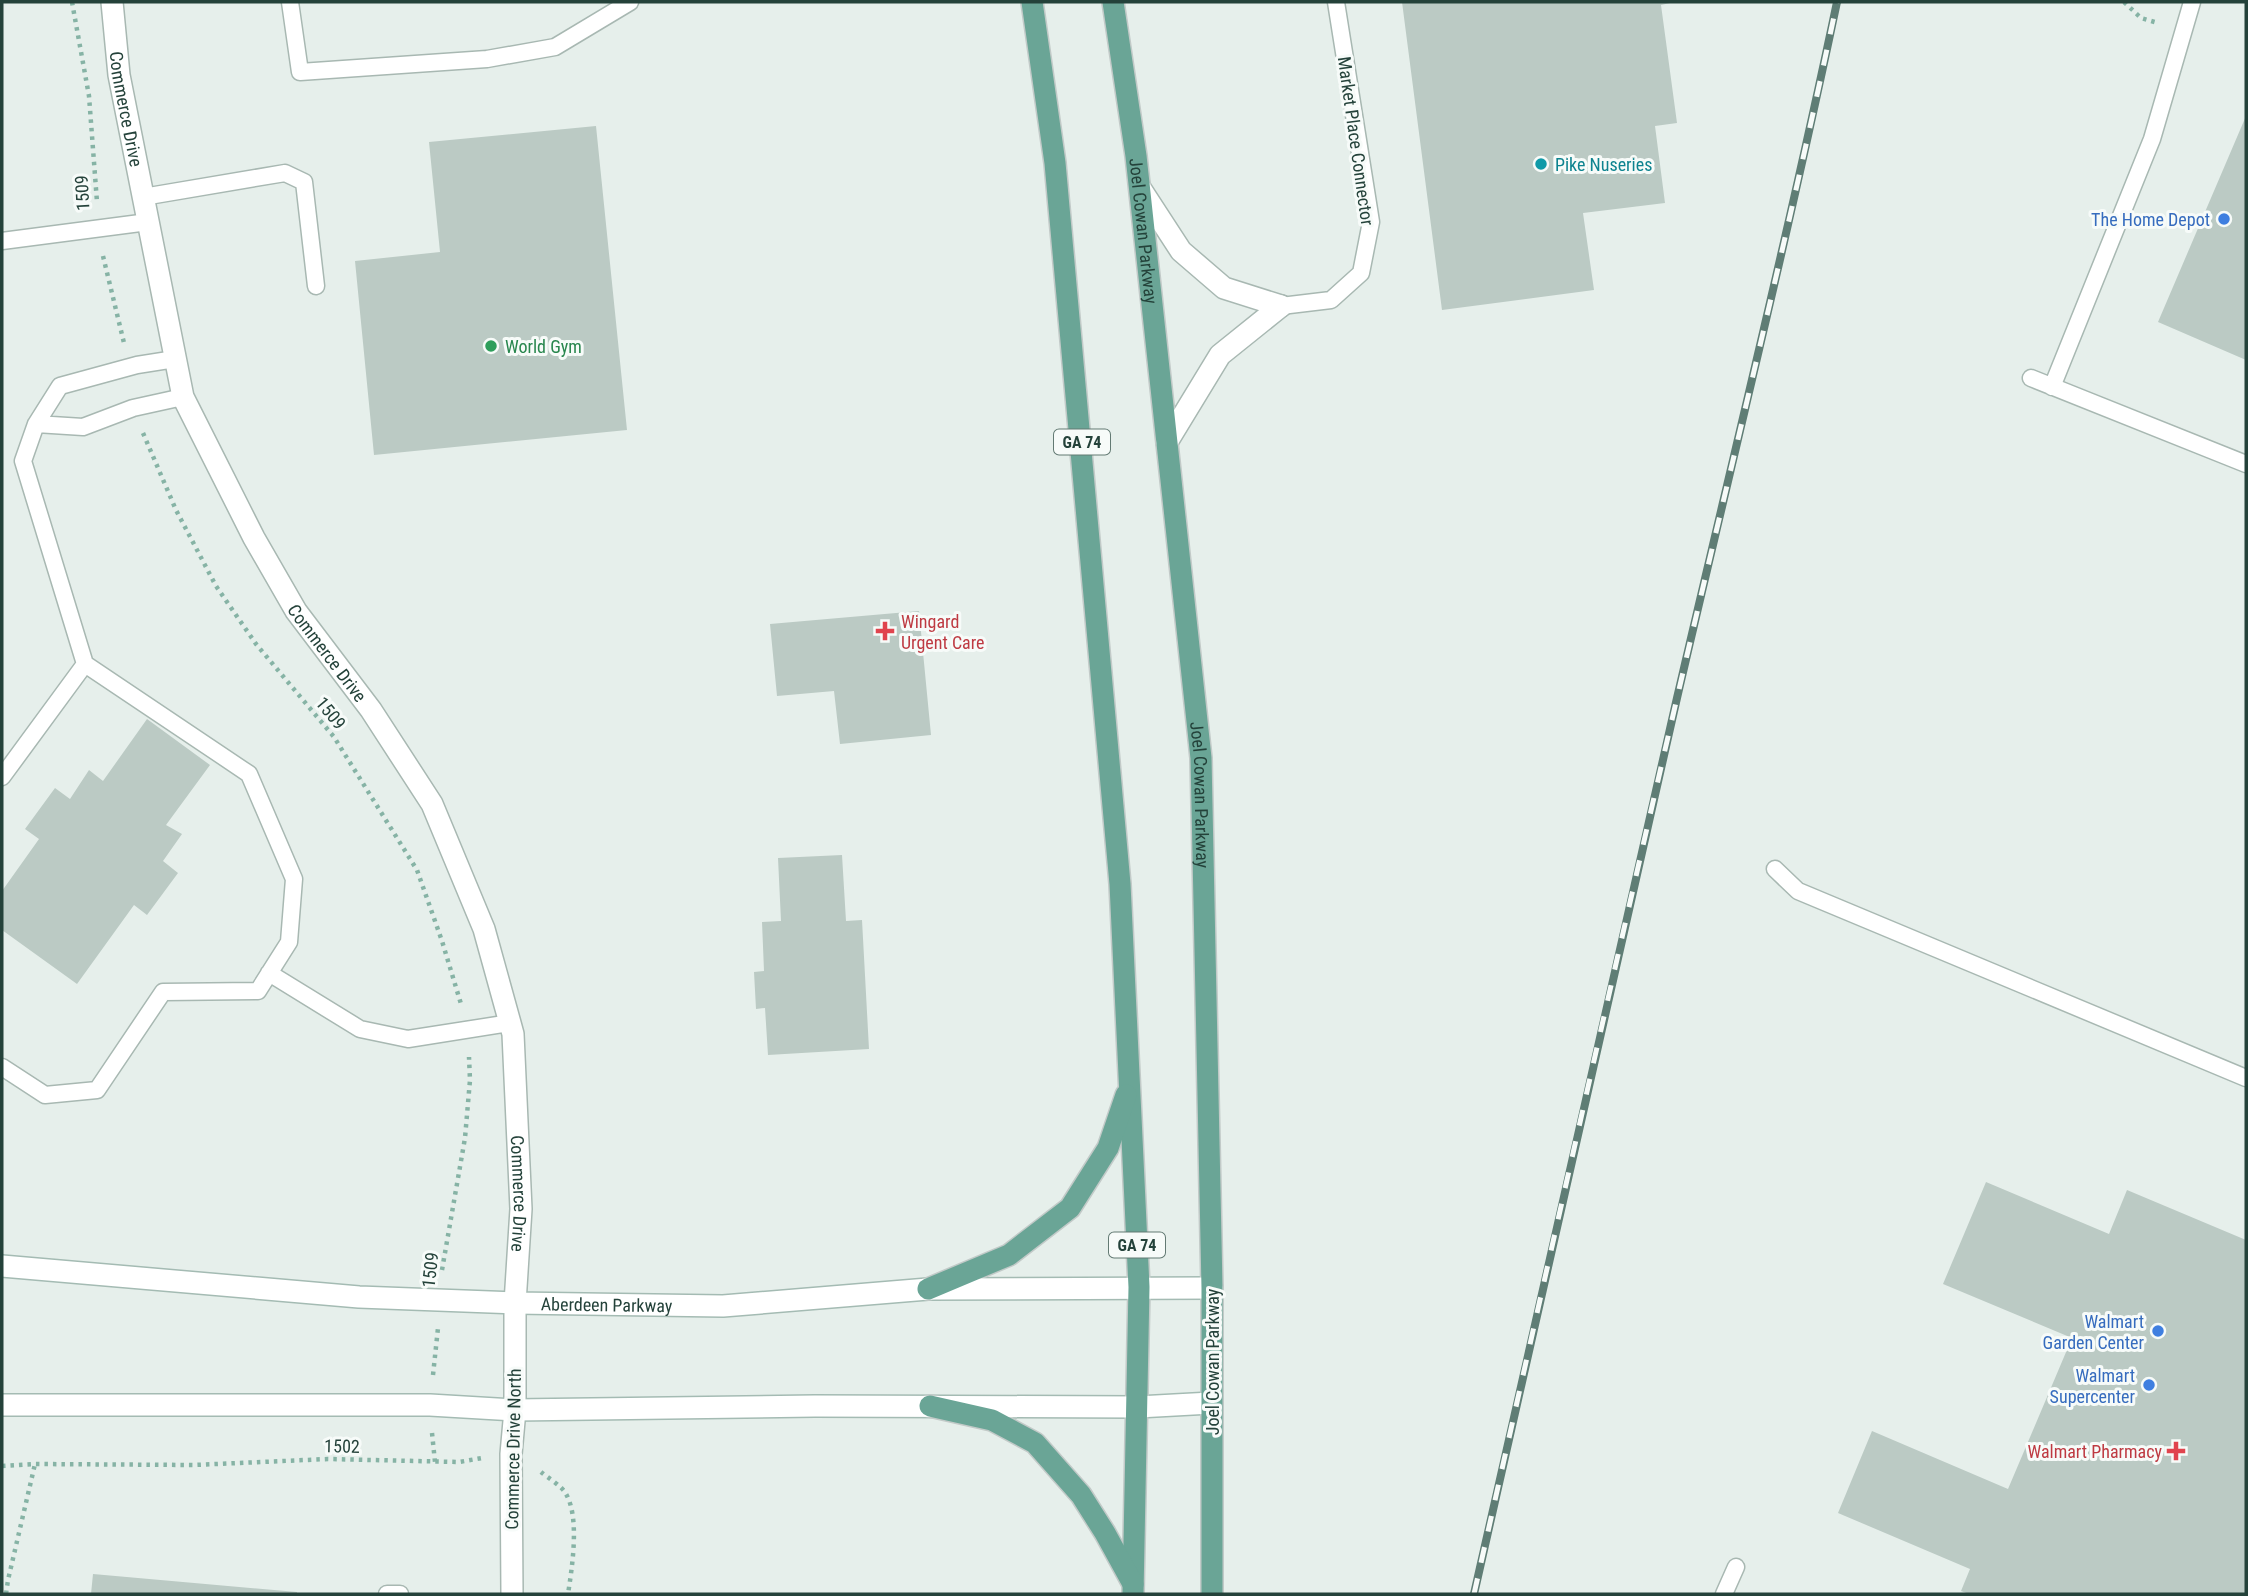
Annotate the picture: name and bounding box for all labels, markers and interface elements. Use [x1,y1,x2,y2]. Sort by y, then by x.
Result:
street label: Commerce Drive [106,50,147,168]
street label: Market Place Connector [1334,55,1378,227]
place label: Pike Nuseries [1555,154,1652,175]
marker: Pike Nuseries [1533,156,1549,172]
street label: Joel Cowan Parkway [1126,157,1162,305]
street label: 1509 [71,175,93,211]
place label: The Home Depot [2091,209,2210,230]
marker: The Home Depot [2216,211,2232,227]
place label: World Gym [505,336,582,357]
marker: World Gym [483,338,499,354]
road number: GA 74 [1054,430,1110,454]
street label: Commerce Drive [284,600,371,706]
place label: Wingard Urgent Care [901,611,985,653]
marker: Wingard Urgent Care [875,621,895,641]
street label: 1509 [312,693,350,733]
street label: Joel Cowan Parkway [1187,721,1214,869]
street label: Commerce Drive [507,1135,532,1253]
road number: GA 74 [1109,1232,1165,1258]
street label: 1509 [418,1251,442,1289]
street label: Joel Cowan Parkway [1202,1288,1223,1435]
street label: Aberdeen Parkway [541,1293,673,1316]
place label: Walmart Garden Center [2043,1311,2145,1353]
marker: Walmart Garden Center [2150,1323,2166,1339]
place label: Walmart Supercenter [2050,1365,2136,1407]
street label: Commerce Drive North [501,1368,525,1530]
marker: Walmart Supercenter [2141,1377,2157,1393]
street label: 1502 [324,1435,360,1457]
place label: Walmart Pharmacy [2028,1441,2162,1462]
marker: Walmart Pharmacy [2168,1443,2184,1459]

